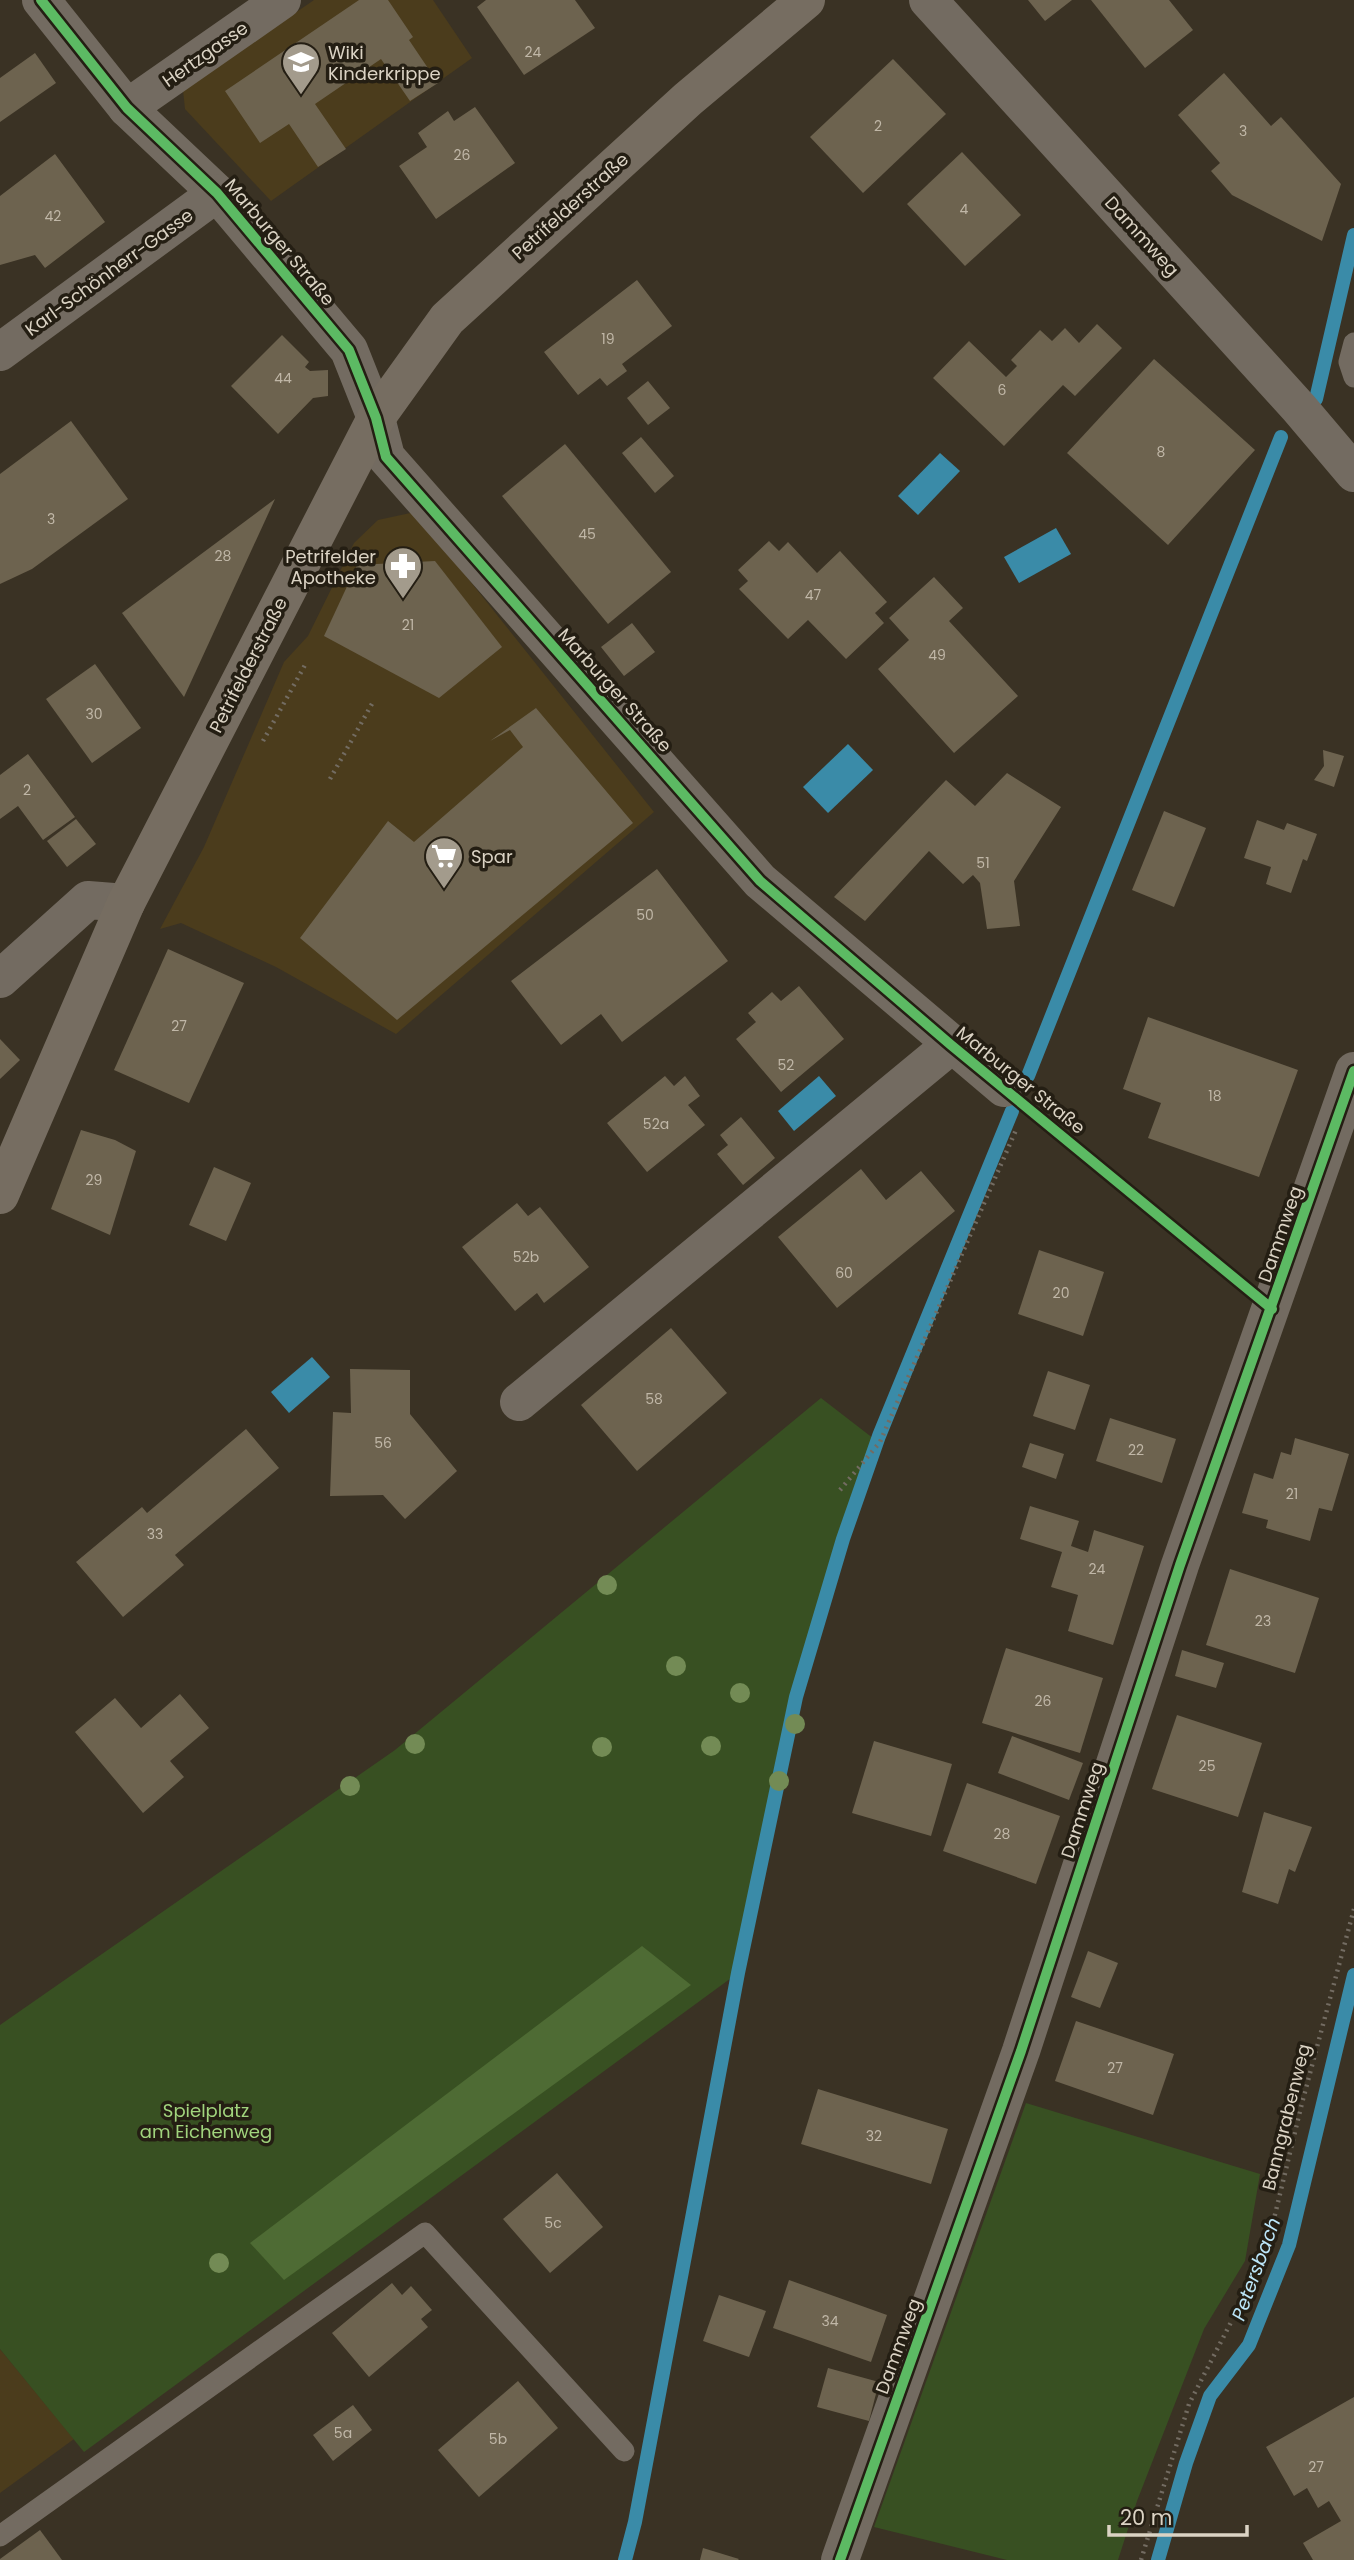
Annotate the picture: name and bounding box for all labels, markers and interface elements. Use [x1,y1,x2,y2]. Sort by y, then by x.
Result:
street label: Hertzgasse [157,15,253,93]
place label: Wiki Kinderkrippe [328,40,441,86]
school or university icon: Wiki Kinderkrippe [280,41,322,96]
house number: 24 [525,42,542,62]
house number: 2 [874,116,882,136]
house number: 3 [1239,121,1247,141]
house number: 26 [454,145,471,165]
street label: Petrifelderstraße [506,147,634,265]
street label: Marburger Straße [219,173,341,311]
street label: Dammweg [1099,190,1185,282]
house number: 4 [960,199,969,219]
street label: Karl-Schönherr-Gasse [20,202,198,342]
house number: 42 [45,206,61,226]
house number: 19 [601,329,615,349]
house number: 44 [274,368,292,388]
house number: 6 [998,380,1007,400]
house number: 8 [1157,442,1166,462]
house number: 3 [47,509,55,529]
house number: 45 [578,524,596,544]
place label: Petrifelder Apotheke [285,544,376,590]
pharmacy icon: Petrifelder Apotheke [382,545,424,600]
house number: 28 [215,546,232,566]
house number: 47 [805,585,822,605]
street label: Petrifelderstraße [203,593,293,737]
house number: 21 [402,615,414,635]
street label: Marburger Straße [552,623,678,757]
house number: 49 [928,645,946,665]
house number: 30 [85,704,103,724]
house number: 2 [23,780,31,800]
supermarket icon: Spar [423,835,465,890]
place label: Spar [471,844,513,869]
house number: 51 [976,853,990,873]
house number: 50 [636,905,654,925]
house number: 27 [171,1016,187,1036]
street label: Marburger Straße [951,1020,1091,1140]
house number: 52 [778,1055,794,1075]
house number: 18 [1208,1086,1222,1106]
house number: 52a [643,1114,669,1134]
house number: 29 [86,1170,102,1190]
street label: Dammweg [1252,1183,1308,1285]
house number: 52b [513,1247,539,1267]
house number: 60 [835,1263,853,1283]
house number: 20 [1053,1283,1069,1303]
house number: 58 [645,1389,663,1409]
house number: 56 [374,1433,392,1453]
house number: 22 [1128,1440,1144,1460]
house number: 21 [1286,1484,1298,1504]
house number: 33 [147,1524,163,1544]
house number: 24 [1089,1559,1106,1579]
house number: 23 [1255,1611,1271,1631]
house number: 26 [1035,1691,1052,1711]
house number: 25 [1199,1756,1215,1776]
street label: Dammweg [1055,1759,1109,1861]
house number: 28 [994,1824,1011,1844]
street label: Banngrabenweg [1256,2041,1316,2193]
house number: 27 [1107,2058,1123,2078]
park label: Spielplatz am Eichenweg [140,2098,272,2144]
house number: 32 [866,2126,882,2146]
house number: 5c [544,2213,562,2233]
water label: Petersbach [1225,2214,1287,2324]
street label: Dammweg [869,2295,927,2397]
house number: 34 [821,2311,839,2331]
house number: 5a [334,2423,352,2443]
house number: 5b [489,2429,507,2449]
house number: 27 [1308,2457,1324,2477]
scale bar [1109,2494,1247,2538]
text: 20 m [1120,2503,1173,2532]

